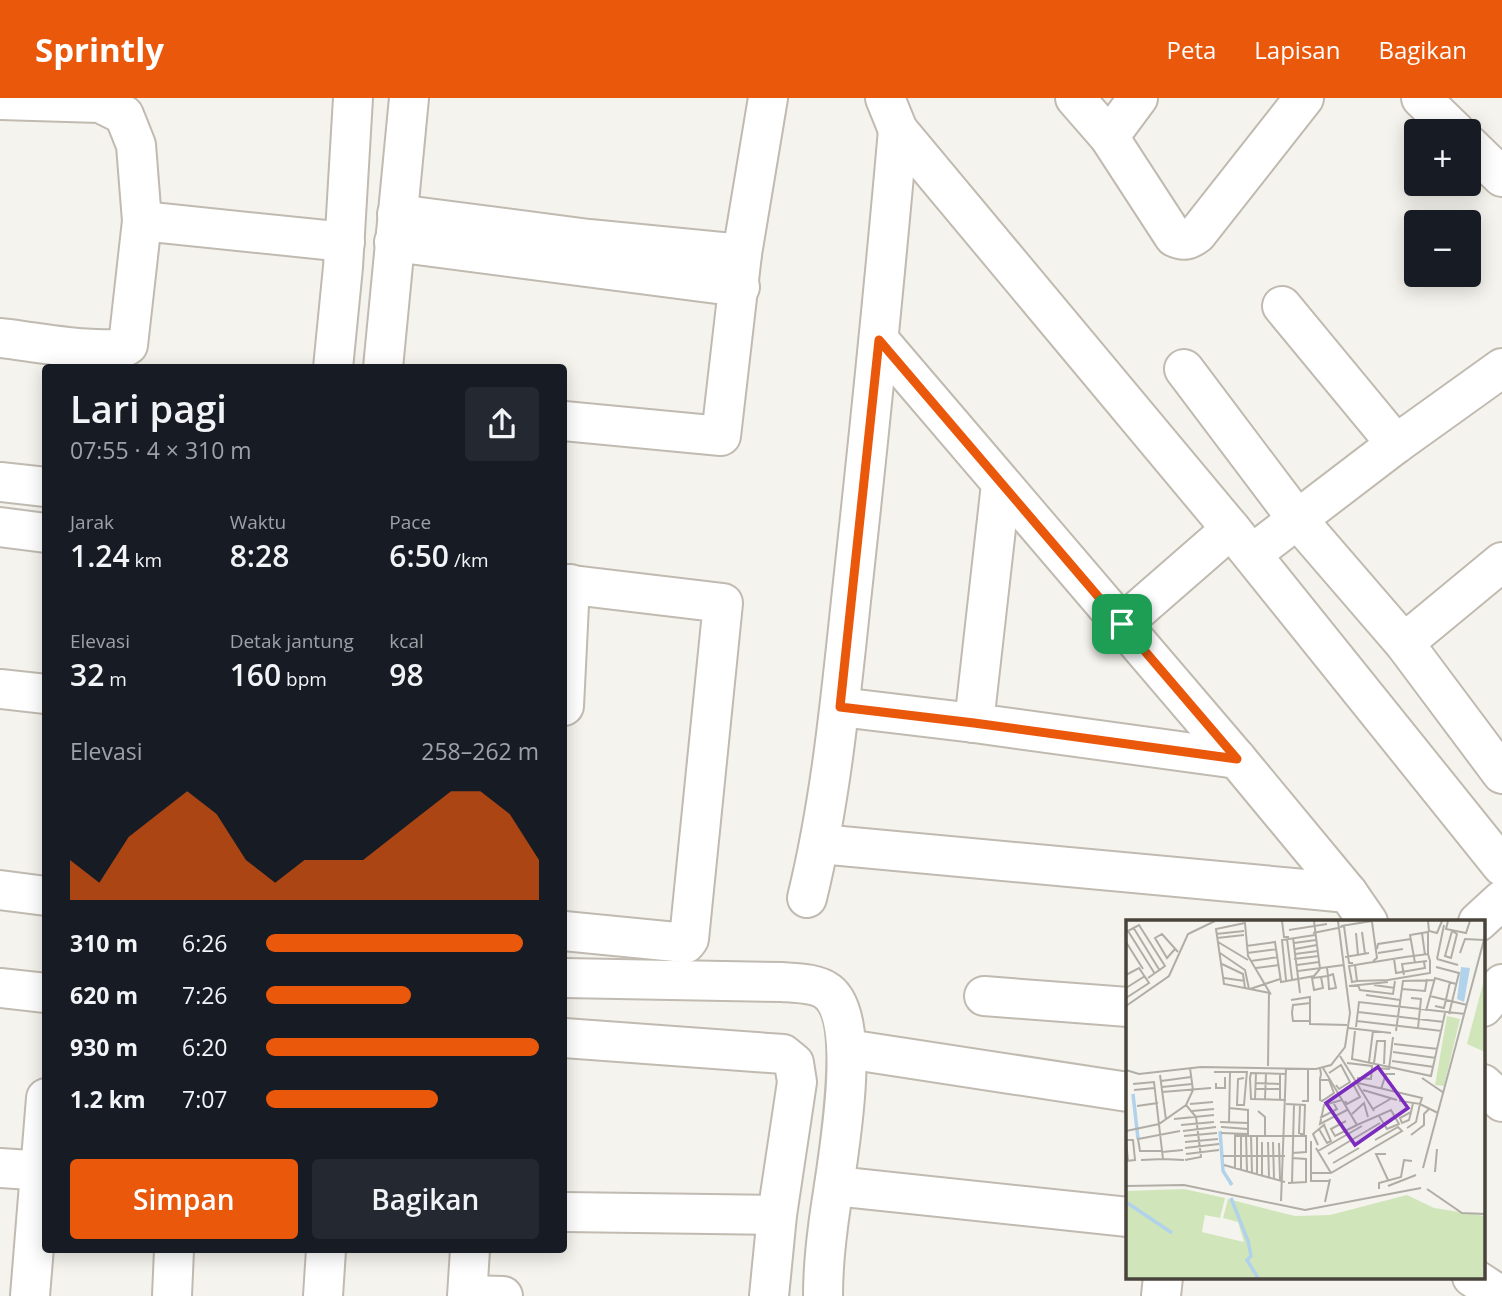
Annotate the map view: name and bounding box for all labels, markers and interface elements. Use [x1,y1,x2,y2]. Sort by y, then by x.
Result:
text: Sprintly [35,27,164,72]
text: Peta [1166,33,1216,66]
text: Lapisan [1254,33,1340,66]
text: Bagikan [1378,33,1467,66]
map controls [1404,119,1481,287]
button: + [1404,119,1481,196]
button: − [1404,210,1481,287]
text: Lari pagi [70,382,227,434]
button: share [465,387,539,461]
text: 07:55 · 4 × 310 m [70,434,252,466]
text: Jarak [70,509,114,535]
text: Waktu [230,509,286,535]
text: Pace [389,509,431,535]
text: 1.24 [70,535,130,576]
text: 8:28 [230,535,289,576]
text: 6:50 [389,535,449,576]
text: km [130,547,162,573]
text: /km [449,547,489,573]
pin [1092,594,1152,654]
icon: arrive [1103,605,1141,643]
text: Elevasi [70,628,130,654]
text: Detak jantung [230,628,354,654]
text: kcal [389,628,424,654]
text: 32 [70,654,104,695]
text: 160 [230,654,281,695]
text: 98 [389,654,424,695]
text: m [104,666,127,692]
text: bpm [281,666,327,692]
text: Elevasi [70,735,143,767]
text: 258–262 m [421,735,539,767]
inset map [1126,920,1484,1278]
text: 310 m [70,927,138,959]
text: 6:26 [182,927,228,959]
text: 620 m [70,979,138,1011]
text: 7:26 [182,979,228,1011]
text: 930 m [70,1031,138,1063]
text: 6:20 [182,1031,228,1063]
text: 1.2 km [70,1083,146,1115]
text: 7:07 [182,1083,228,1115]
button: Simpan [70,1159,298,1239]
button: Bagikan [312,1159,539,1239]

